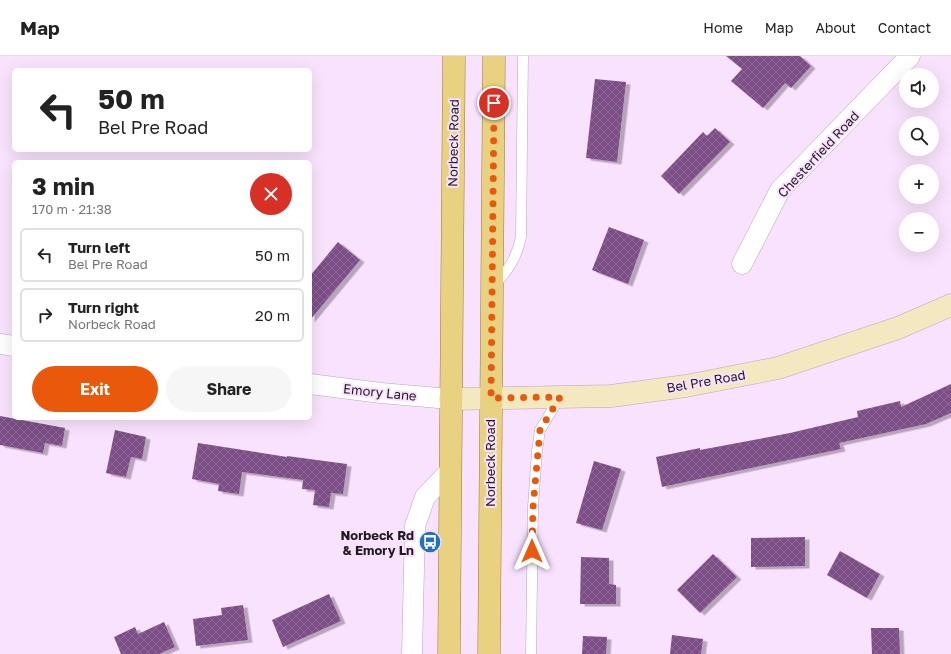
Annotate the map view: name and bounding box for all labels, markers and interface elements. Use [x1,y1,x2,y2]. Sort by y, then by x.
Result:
text: Map [20,16,60,39]
text: Home [703,19,743,36]
text: Map [765,19,793,36]
text: About [815,19,856,36]
text: Contact [878,19,931,36]
map controls [899,68,939,252]
button: sound [899,68,939,108]
text: 50 m [98,82,165,115]
icon: left [32,84,84,136]
pin [477,86,511,120]
icon: arrive [483,92,505,114]
street label: Norbeck Road [444,99,462,187]
street label: Chesterfield Road [774,108,862,200]
text: Bel Pre Road [98,116,208,138]
button: search [899,116,939,156]
button: + [899,164,939,204]
text: 3 min [32,171,95,200]
button: close [250,173,292,215]
text: 170 m · 21:38 [32,201,112,217]
button: − [899,212,939,252]
text: Turn left [68,238,130,256]
icon: left [34,244,56,266]
text: 50 m [255,246,290,264]
text: Bel Pre Road [68,256,148,272]
text: Turn right [68,298,139,316]
icon: right [34,304,56,326]
text: 20 m [255,306,290,324]
text: Norbeck Road [68,316,156,332]
button: Exit [32,366,158,412]
button: Share [166,366,292,412]
street label: Bel Pre Road [665,366,747,396]
street label: Emory Lane [343,380,417,404]
street label: Norbeck Road [482,419,498,507]
place label: Norbeck Rd & Emory Ln [340,527,414,558]
bus stop icon: Norbeck Rd & Emory Ln [417,529,443,555]
position arrow [511,530,553,572]

